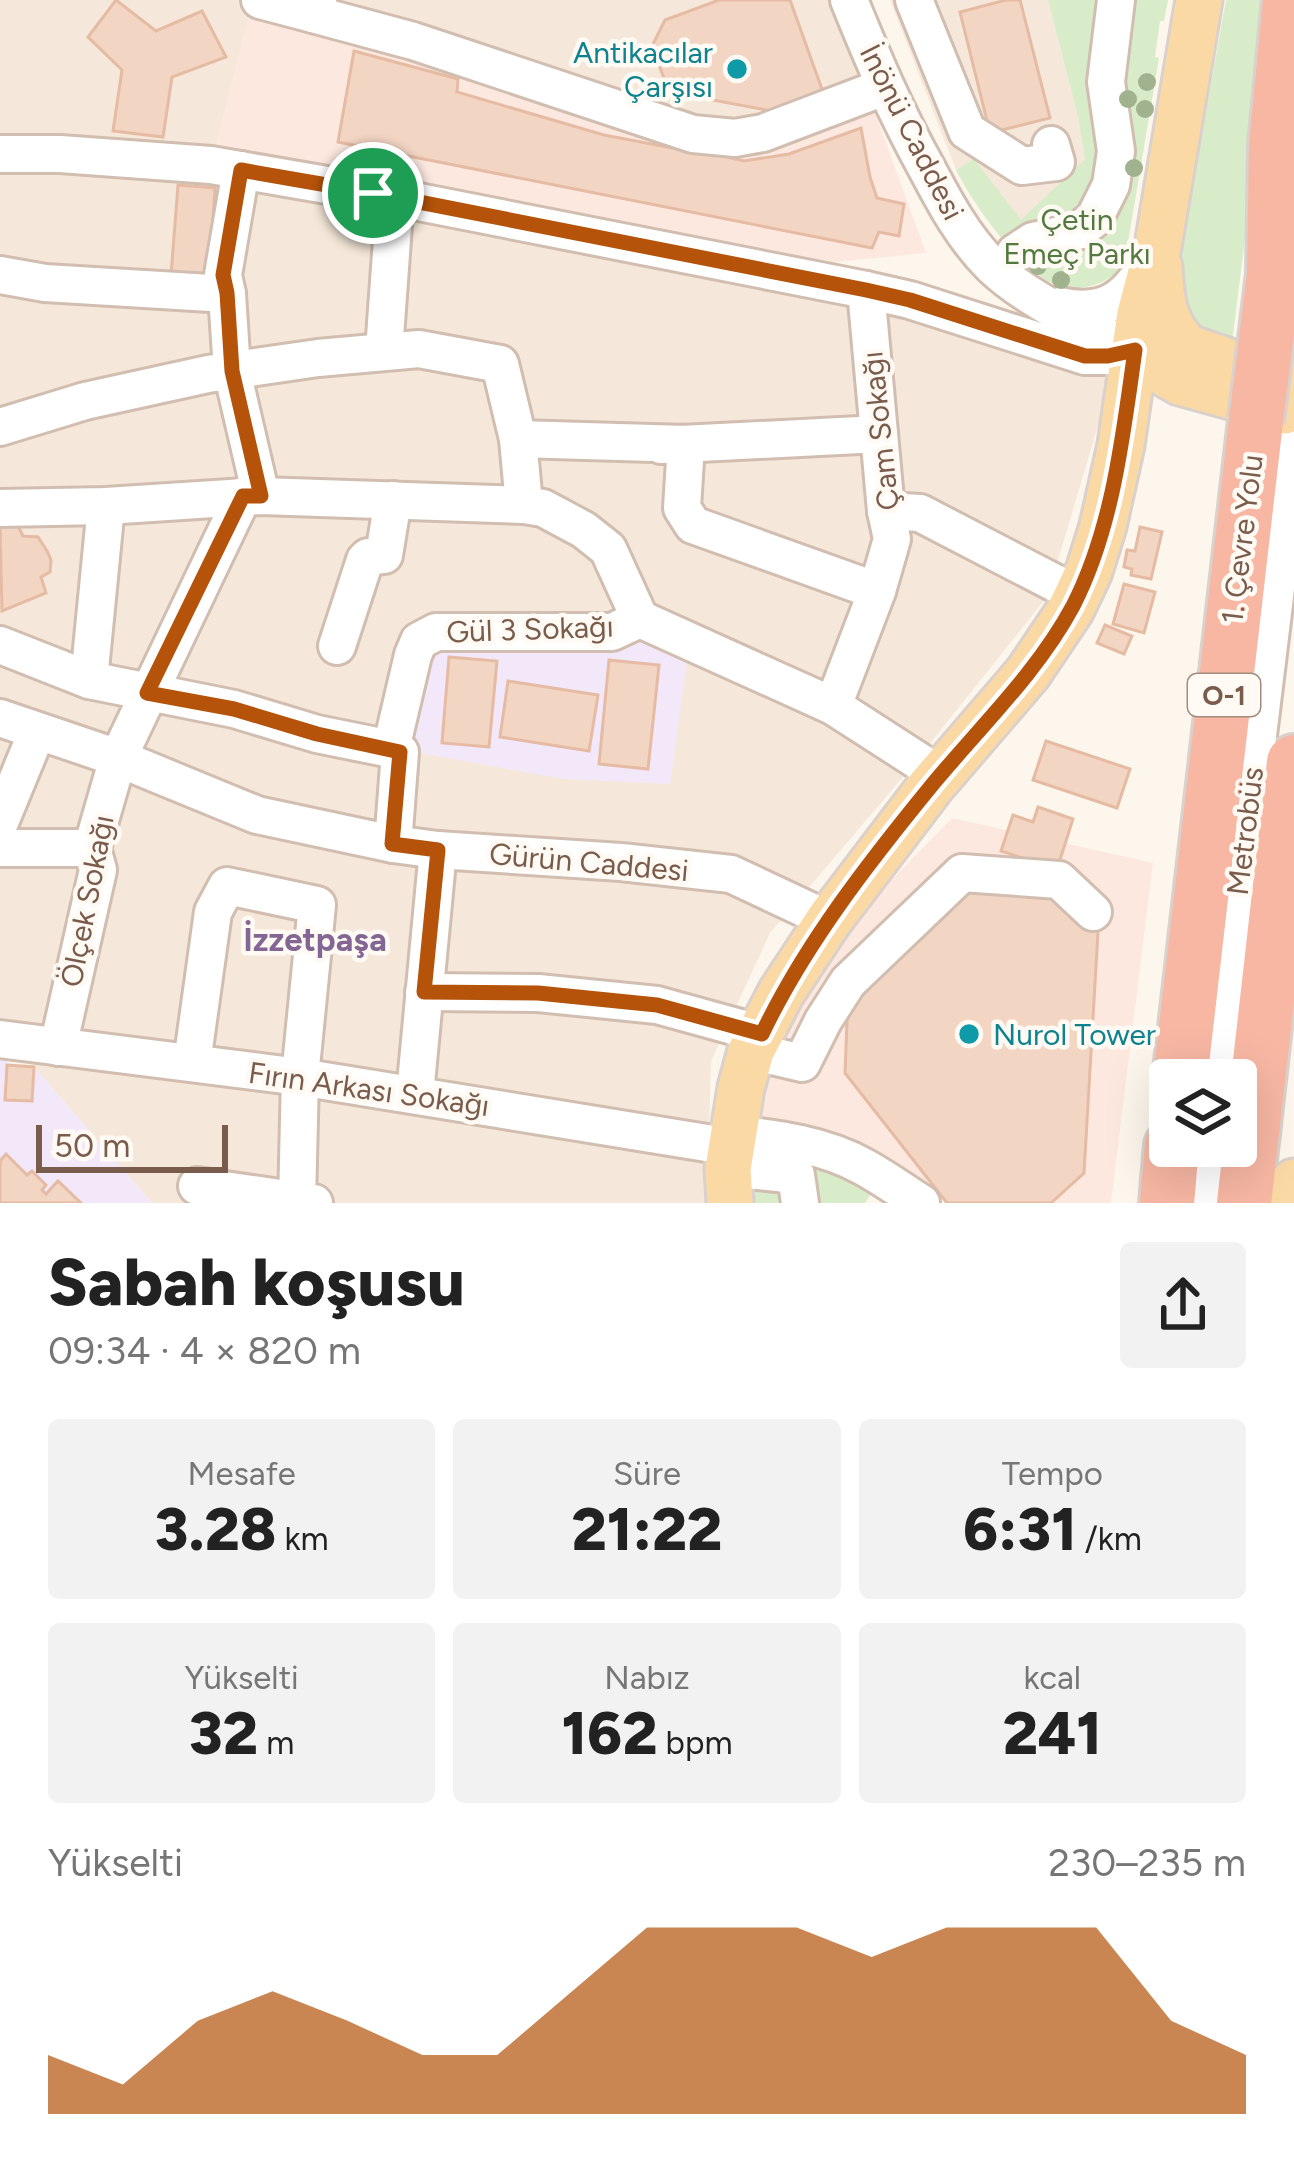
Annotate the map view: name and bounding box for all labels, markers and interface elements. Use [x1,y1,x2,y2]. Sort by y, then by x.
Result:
place label: Antikacılar Çarşısı [573,34,713,105]
street label: İnönü Caddesi [852,38,972,226]
marker: Antikacılar Çarşısı [724,56,750,82]
pin [322,142,424,244]
icon: arrive [340,160,406,226]
park label: Çetin Emeç Parkı [1003,201,1151,272]
street label: Çam Sokağı [853,350,907,512]
street label: 1. Çevre Yolu [1213,452,1271,626]
street label: Gül 3 Sokağı [446,608,614,650]
road number: O-1 [1188,674,1260,716]
street label: Metrobüs [1219,765,1271,897]
street label: Ölçek Sokağı [52,812,122,990]
street label: Gürün Caddesi [488,835,690,889]
district label: İzzetpaşa [243,920,387,959]
place label: Nurol Tower [993,1016,1156,1053]
marker: Nurol Tower [956,1021,982,1047]
street label: Fırın Arkası Sokağı [246,1054,492,1124]
map controls [1149,1059,1257,1167]
button: layers [1149,1059,1257,1167]
scale bar [36,1119,228,1172]
text: 50 m [54,1126,130,1165]
text: Sabah koşusu [48,1242,465,1322]
button: share [1120,1242,1246,1368]
text: 09:34 · 4 × 820 m [48,1327,361,1374]
text: Mesafe [188,1454,296,1493]
text: Süre [613,1454,681,1493]
text: Tempo [1002,1454,1103,1493]
text: 3.28 [155,1493,276,1565]
text: 21:22 [572,1493,722,1565]
text: 6:31 [963,1493,1077,1565]
text: km [276,1519,329,1558]
text: /km [1077,1519,1142,1558]
text: Yükselti [185,1658,299,1697]
text: Nabız [604,1658,690,1697]
text: kcal [1024,1658,1081,1697]
text: 32 [189,1697,258,1769]
text: 162 [561,1697,657,1769]
text: 241 [1003,1697,1102,1769]
text: m [258,1723,294,1762]
text: bpm [657,1723,733,1762]
text: Yükselti [48,1839,183,1886]
text: 230–235 m [1048,1839,1246,1886]

